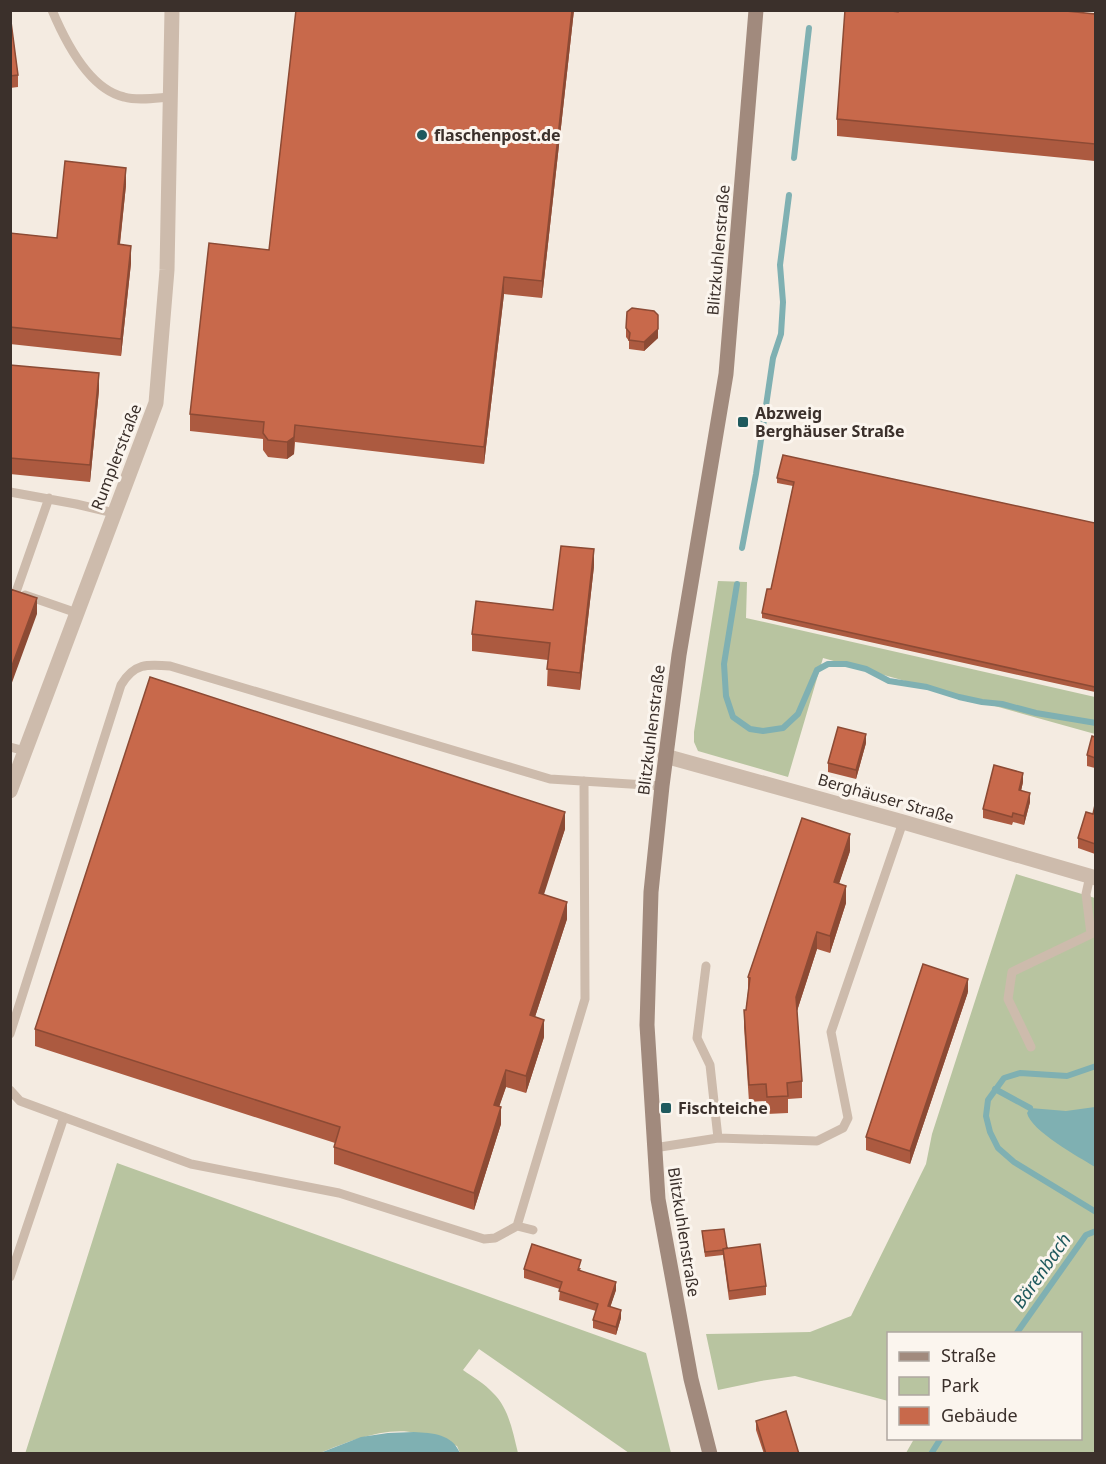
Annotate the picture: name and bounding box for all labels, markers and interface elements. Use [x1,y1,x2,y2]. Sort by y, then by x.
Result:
place label: flaschenpost.de [434,124,561,146]
marker: flaschenpost.de [415,128,429,142]
street label: Blitzkuhlenstraße [701,184,735,316]
street label: Rumplerstraße [86,401,146,513]
place label: Abzweig Berghäuser Straße [755,402,905,442]
marker: Abzweig Berghäuser Straße [736,415,750,429]
street label: Blitzkuhlenstraße [632,664,670,796]
street label: Berghäuser Straße [815,768,957,828]
place label: Fischteiche [678,1097,768,1119]
marker: Fischteiche [659,1101,673,1115]
street label: Blitzkuhlenstraße [663,1166,705,1298]
water label: Bärenbach [1007,1228,1076,1313]
legend [887,1332,1082,1440]
text: Straße [941,1343,996,1367]
text: Park [941,1373,979,1397]
text: Gebäude [941,1403,1018,1427]

